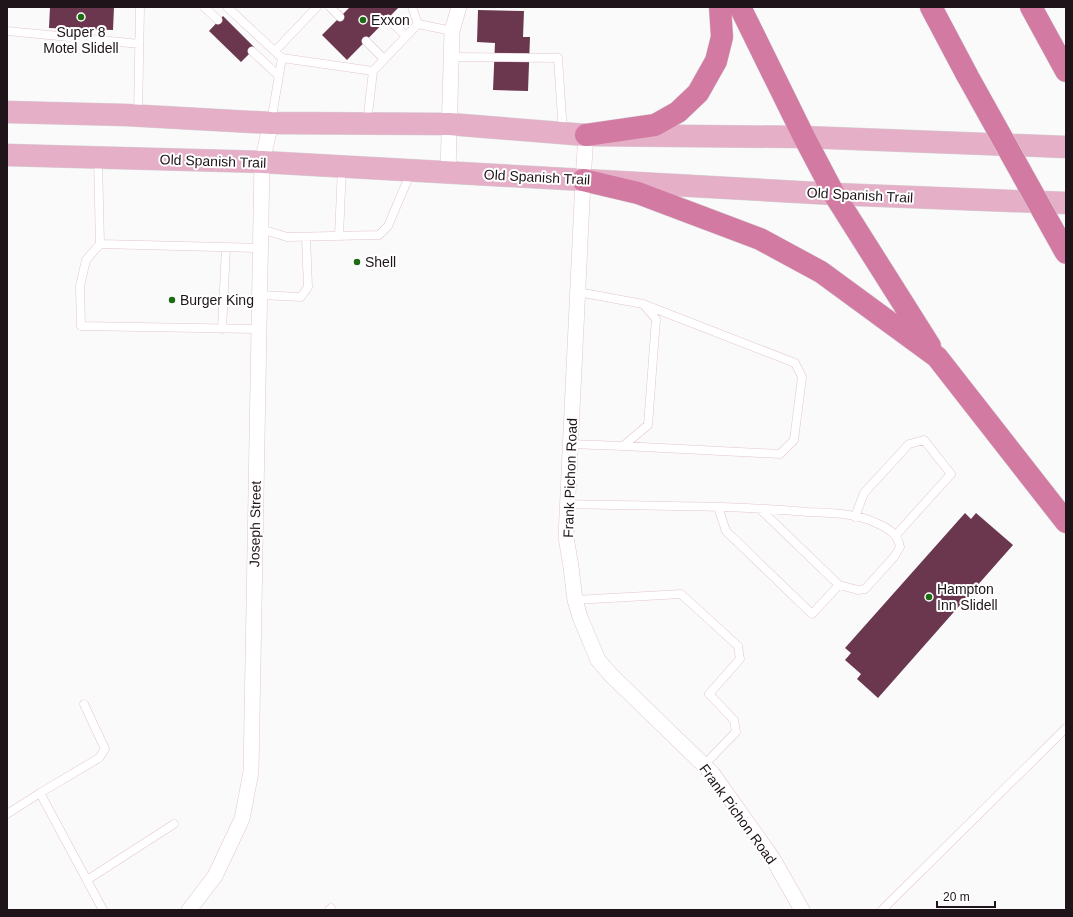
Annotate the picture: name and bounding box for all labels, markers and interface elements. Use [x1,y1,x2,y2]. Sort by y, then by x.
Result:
marker: Super 8 Motel Slidell [76,12,86,22]
place label: Exxon [371,12,410,28]
marker: Exxon [358,15,368,25]
place label: Super 8 Motel Slidell [43,24,119,56]
street label: Old Spanish Trail [159,151,267,171]
street label: Old Spanish Trail [483,166,591,188]
street label: Old Spanish Trail [806,184,914,206]
place label: Shell [365,254,396,270]
marker: Shell [352,257,362,267]
place label: Burger King [180,292,254,308]
marker: Burger King [167,295,177,305]
street label: Frank Pichon Road [560,418,580,538]
street label: Joseph Street [246,481,264,567]
place label: Hampton Inn Slidell [937,581,998,613]
marker: Hampton Inn Slidell [924,592,934,602]
street label: Frank Pichon Road [696,761,780,867]
scale bar [937,883,995,909]
text: 20 m [943,890,970,904]

